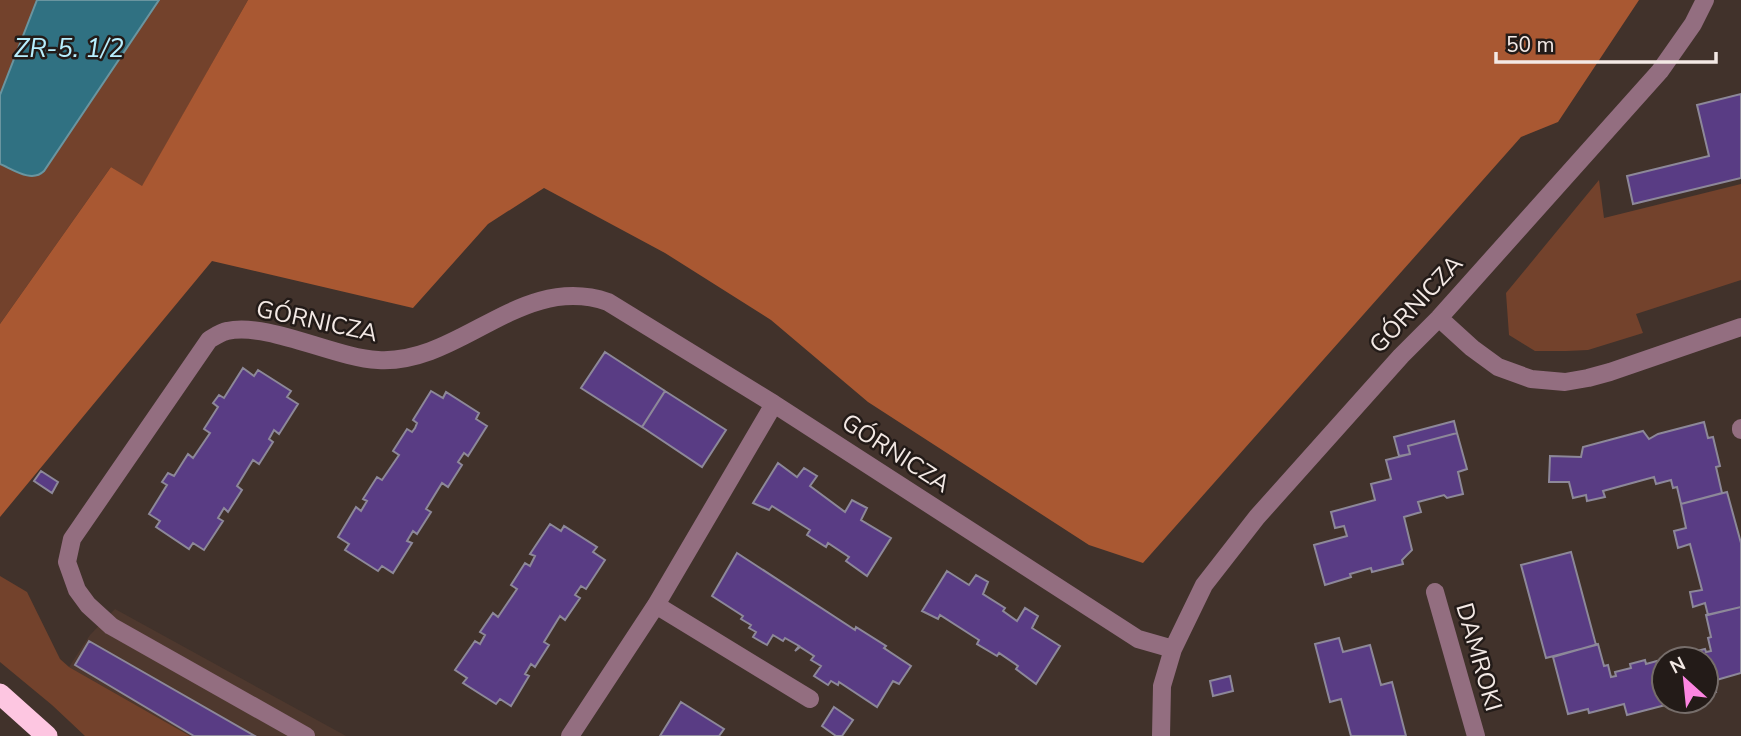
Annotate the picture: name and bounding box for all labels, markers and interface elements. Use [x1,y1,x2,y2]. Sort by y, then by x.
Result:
scale bar [1496,21,1716,65]
water label: ZR-5. 1/2 [14,31,124,66]
text: 50 m [1506,31,1555,59]
street label: GÓRNICZA [1362,248,1470,360]
street label: GÓRNICZA [253,293,381,350]
street label: GÓRNICZA [836,406,957,500]
street label: DAMROKI [1448,599,1510,715]
north arrow [1650,645,1720,715]
text: N [1665,651,1690,681]

